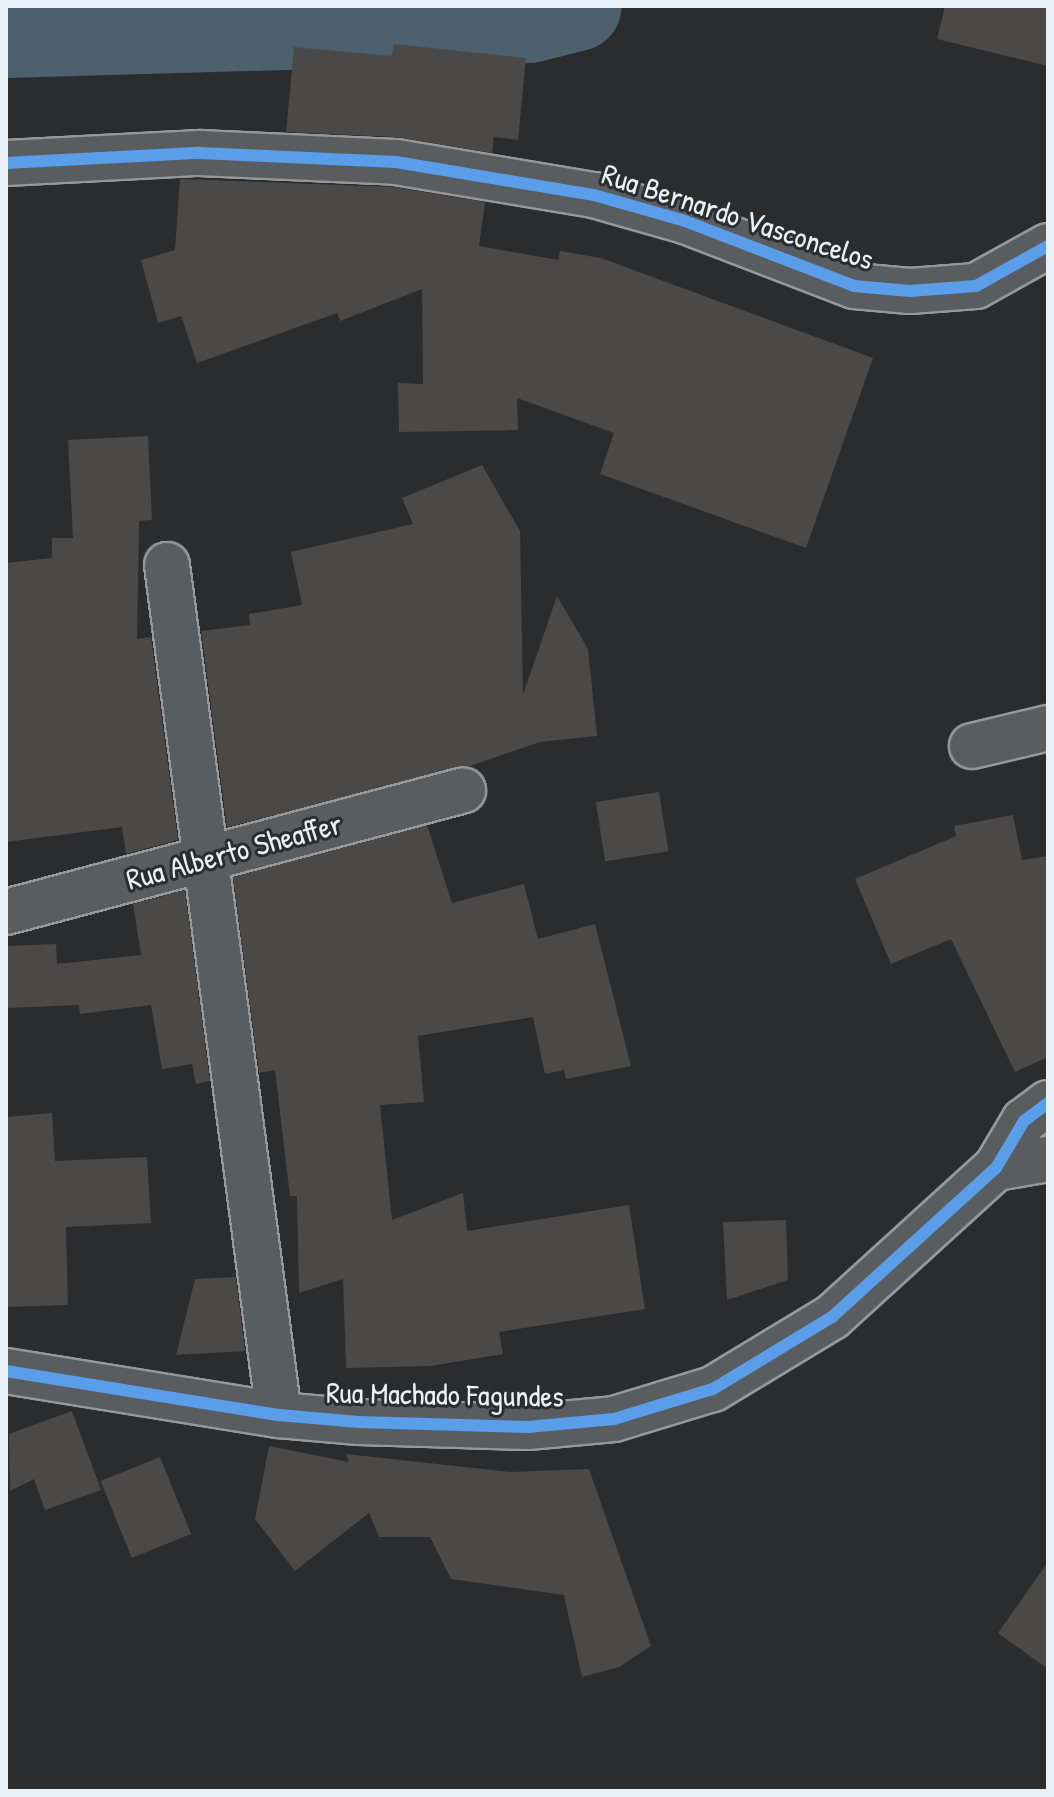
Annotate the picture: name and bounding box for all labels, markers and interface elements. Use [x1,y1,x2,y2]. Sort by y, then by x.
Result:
street label: Rua Bernardo Vasconcelos [598,155,878,277]
street label: Rua Alberto Sheaffer [122,805,346,897]
street label: Rua Machado Fagundes [326,1374,564,1414]

